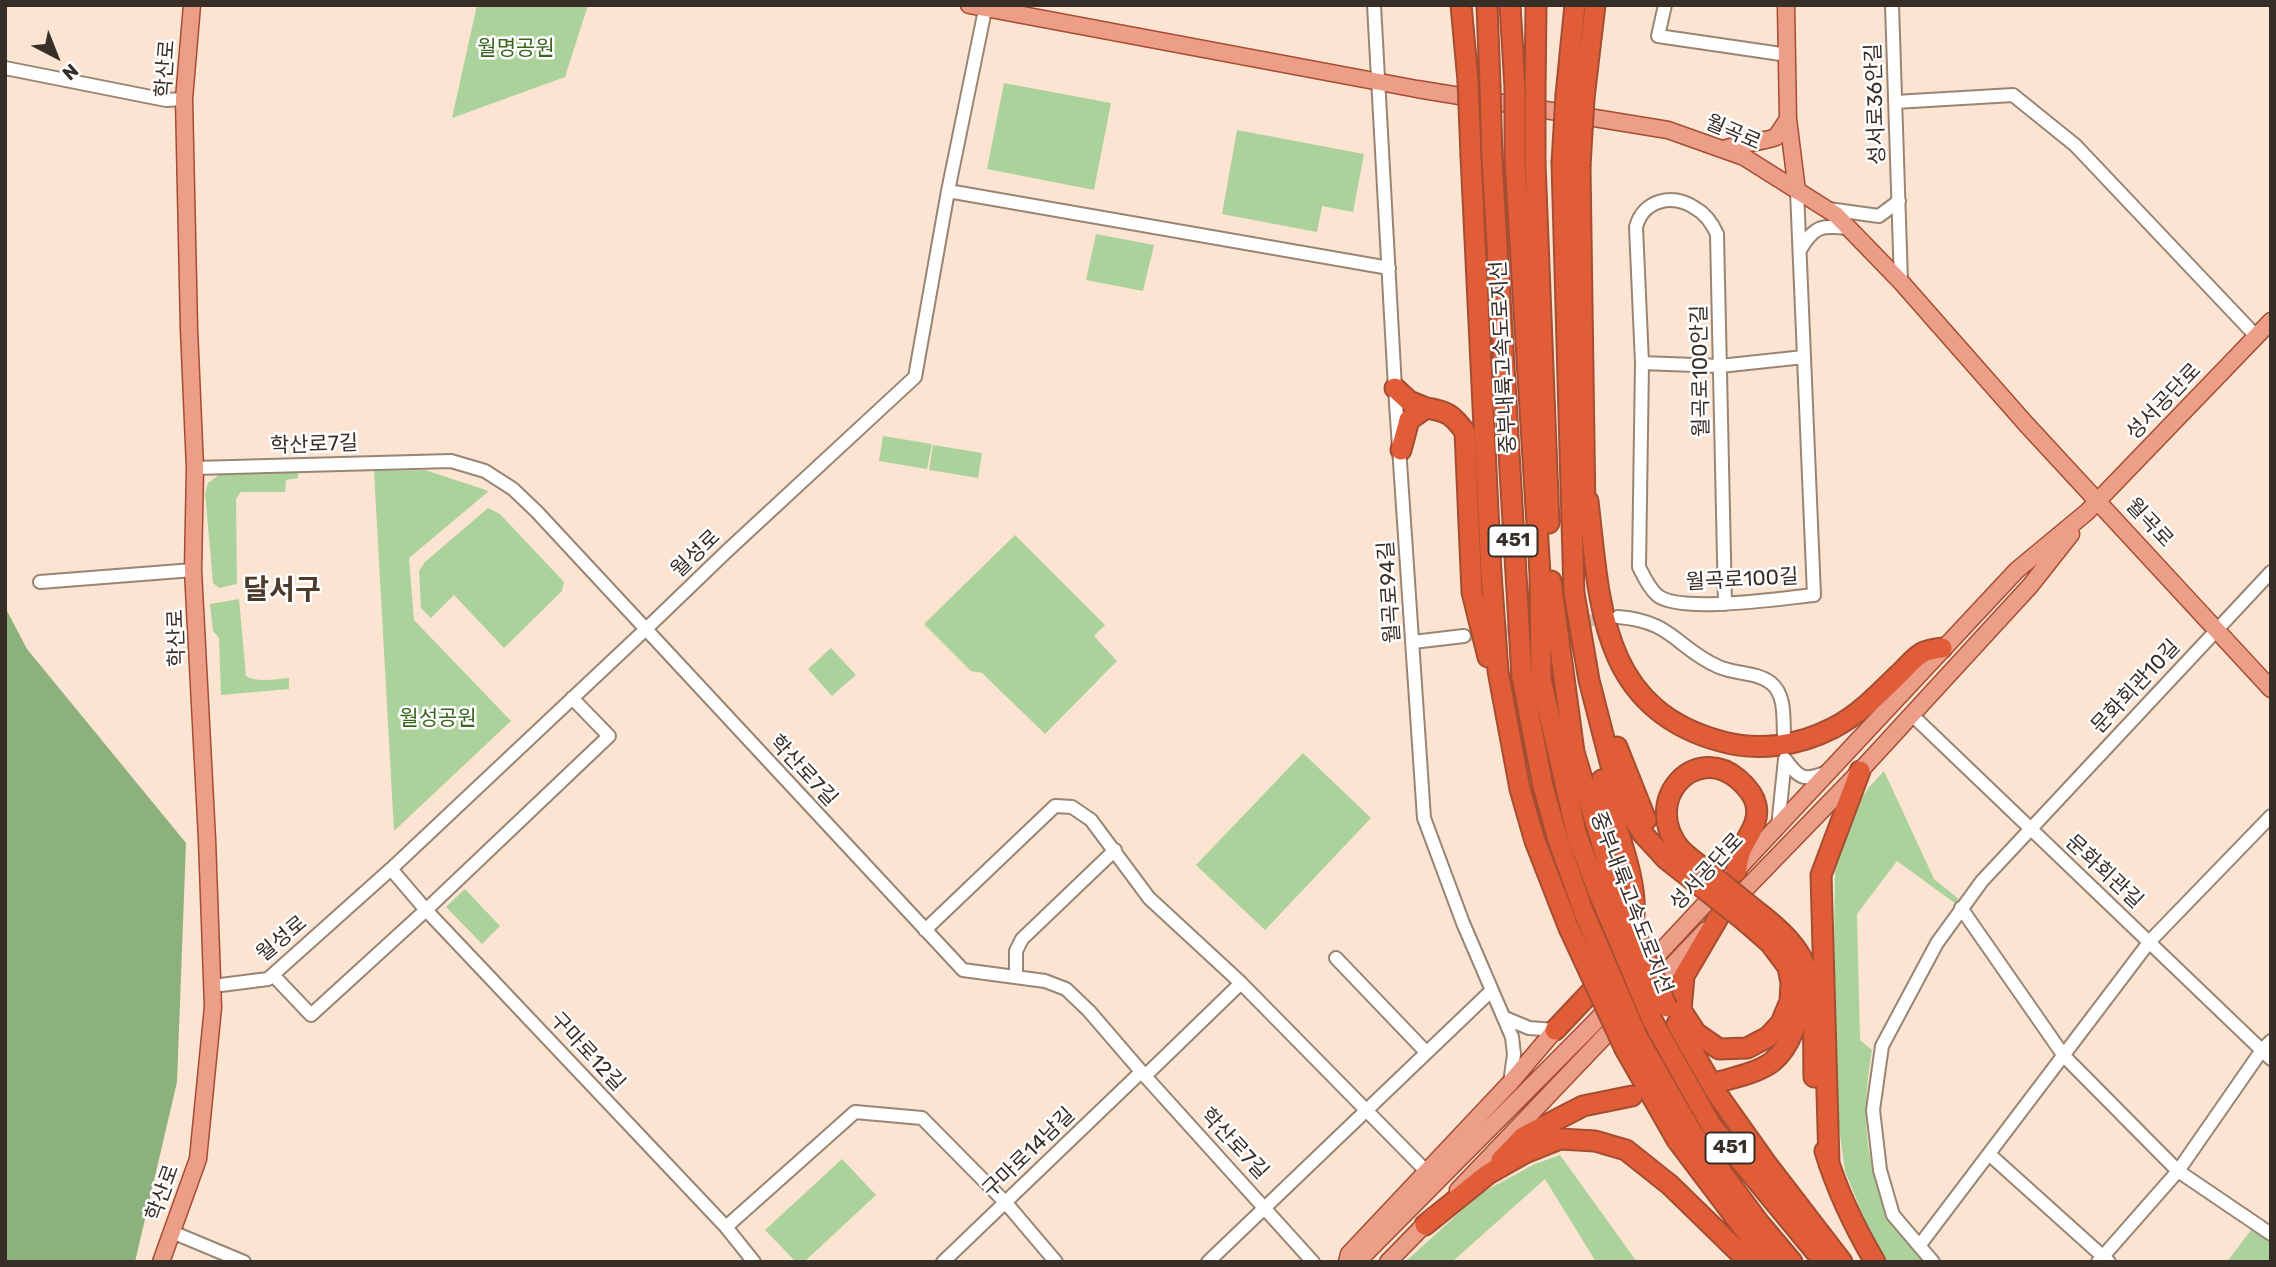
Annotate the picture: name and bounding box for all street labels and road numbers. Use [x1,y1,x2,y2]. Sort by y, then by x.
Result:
street label: 학산로 [151,39,181,99]
street label: 성서로36안길 [1861,43,1891,165]
street label: 월곡로 [1701,110,1765,156]
street label: 중부내륙고속도로지선 [1486,260,1522,454]
street label: 월곡로100안길 [1687,305,1715,437]
street label: 성서공단로 [2121,359,2207,445]
street label: 학산로7길 [270,431,358,459]
street label: 월곡로 [2120,493,2178,553]
street label: 월성로 [666,525,726,583]
road number: 451 [1488,526,1538,556]
street label: 월곡로94길 [1374,540,1406,644]
street label: 월곡로100길 [1685,564,1799,596]
street label: 학산로 [163,609,191,667]
street label: 문화회관10길 [2086,635,2186,739]
street label: 학산로7길 [764,730,842,812]
street label: 중부내륙고속도로지선 [1585,808,1677,998]
street label: 성서공단로 [1665,828,1749,916]
street label: 문화회관길 [2060,830,2148,914]
street label: 월성로 [252,911,312,967]
street label: 구마로12길 [544,1007,630,1097]
street label: 구마로14남길 [978,1103,1080,1203]
street label: 학산로7길 [1195,1103,1273,1185]
road number: 451 [1706,1132,1754,1164]
street label: 학산로 [141,1161,185,1225]

